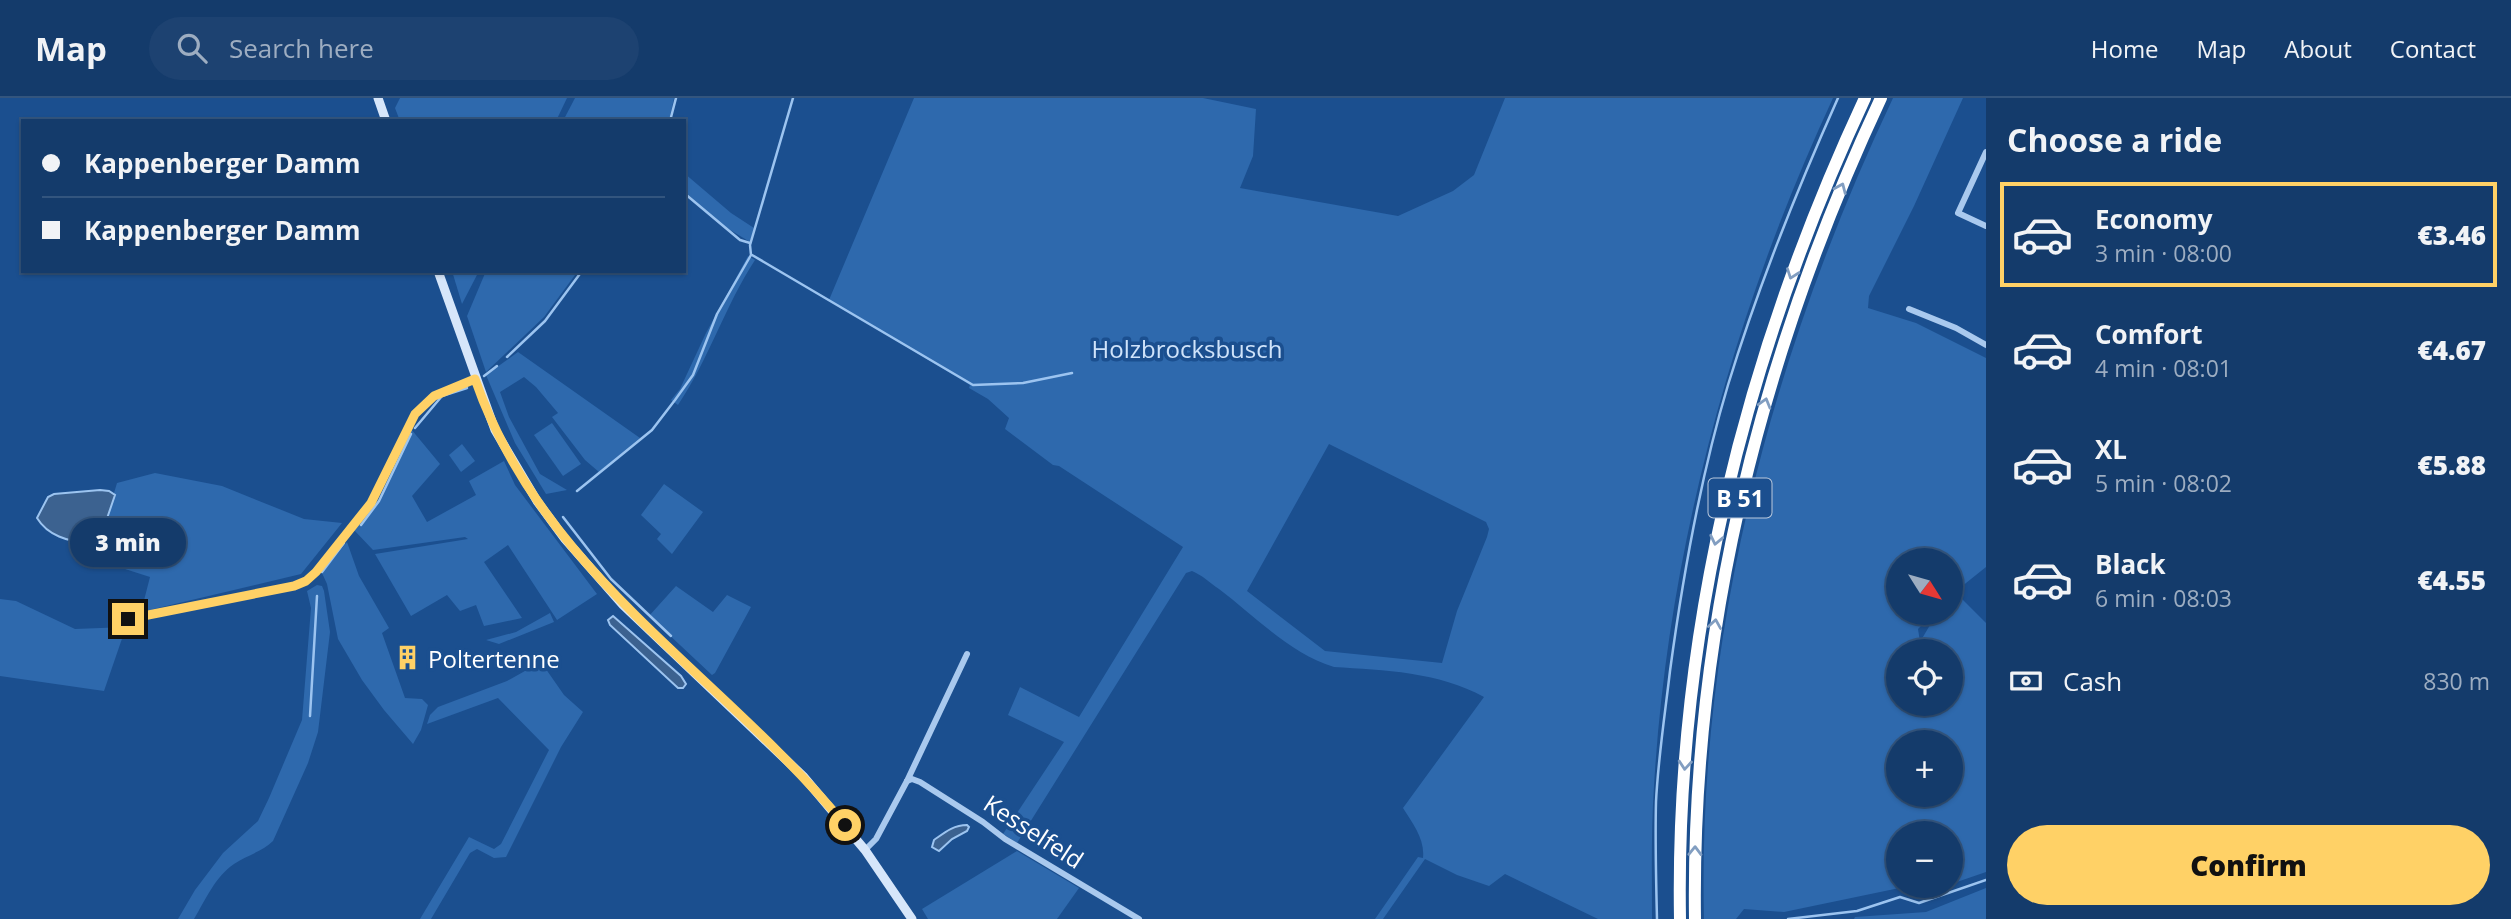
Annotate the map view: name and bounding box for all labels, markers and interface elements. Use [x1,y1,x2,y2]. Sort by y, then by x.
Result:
search box [149,17,639,80]
text: Map [35,26,107,71]
icon: search [173,29,211,67]
text: Search here [229,30,374,66]
text: Home [2091,32,2159,65]
text: Map [2197,32,2246,65]
text: About [2284,32,2352,65]
text: Contact [2390,32,2476,65]
text: Choose a ride [2007,118,2222,161]
text: Kappenberger Damm [84,145,361,181]
one-way arrow [1833,183,1847,196]
text: Economy [2095,201,2213,237]
icon: car [2011,203,2074,266]
text: Kappenberger Damm [84,212,361,248]
text: €3.46 [2418,217,2486,253]
text: 3 min · 08:00 [2095,237,2232,269]
one-way arrow [1786,268,1800,280]
text: Comfort [2095,316,2202,352]
icon: car [2011,318,2074,381]
park label: Holzbrocksbusch [1092,332,1282,365]
text: €4.67 [2418,332,2486,368]
text: 4 min · 08:01 [2095,352,2232,384]
one-way arrow [1757,397,1771,409]
text: XL [2095,431,2127,467]
icon: car [2011,433,2074,496]
text: €5.88 [2418,447,2486,483]
text: 5 min · 08:02 [2095,467,2232,499]
road number: B 51 [1708,478,1772,518]
callout: 3 min [70,518,186,566]
text: 3 min [95,526,161,558]
one-way arrow [1709,534,1724,546]
text: Black [2095,546,2166,582]
north arrow [1886,548,1964,625]
map controls [1886,548,1963,898]
icon: car [2011,548,2074,611]
text: €4.55 [2418,562,2486,598]
text: 6 min · 08:03 [2095,582,2232,614]
route end [112,603,144,635]
one-way arrow [1707,618,1722,630]
button: locate [1886,639,1963,716]
place label: Poltertenne [428,642,560,675]
building icon: Poltertenne [394,644,422,672]
icon: cash [2007,662,2045,700]
text: Cash [2063,663,2122,699]
text: 830 m [2423,665,2490,697]
button: + [1886,730,1963,807]
one-way arrow [1678,760,1693,771]
street label: Kesselfeld [978,786,1090,876]
route start [829,809,861,841]
button: − [1886,821,1963,898]
button: Confirm [2007,825,2490,905]
one-way arrow [1687,845,1703,856]

